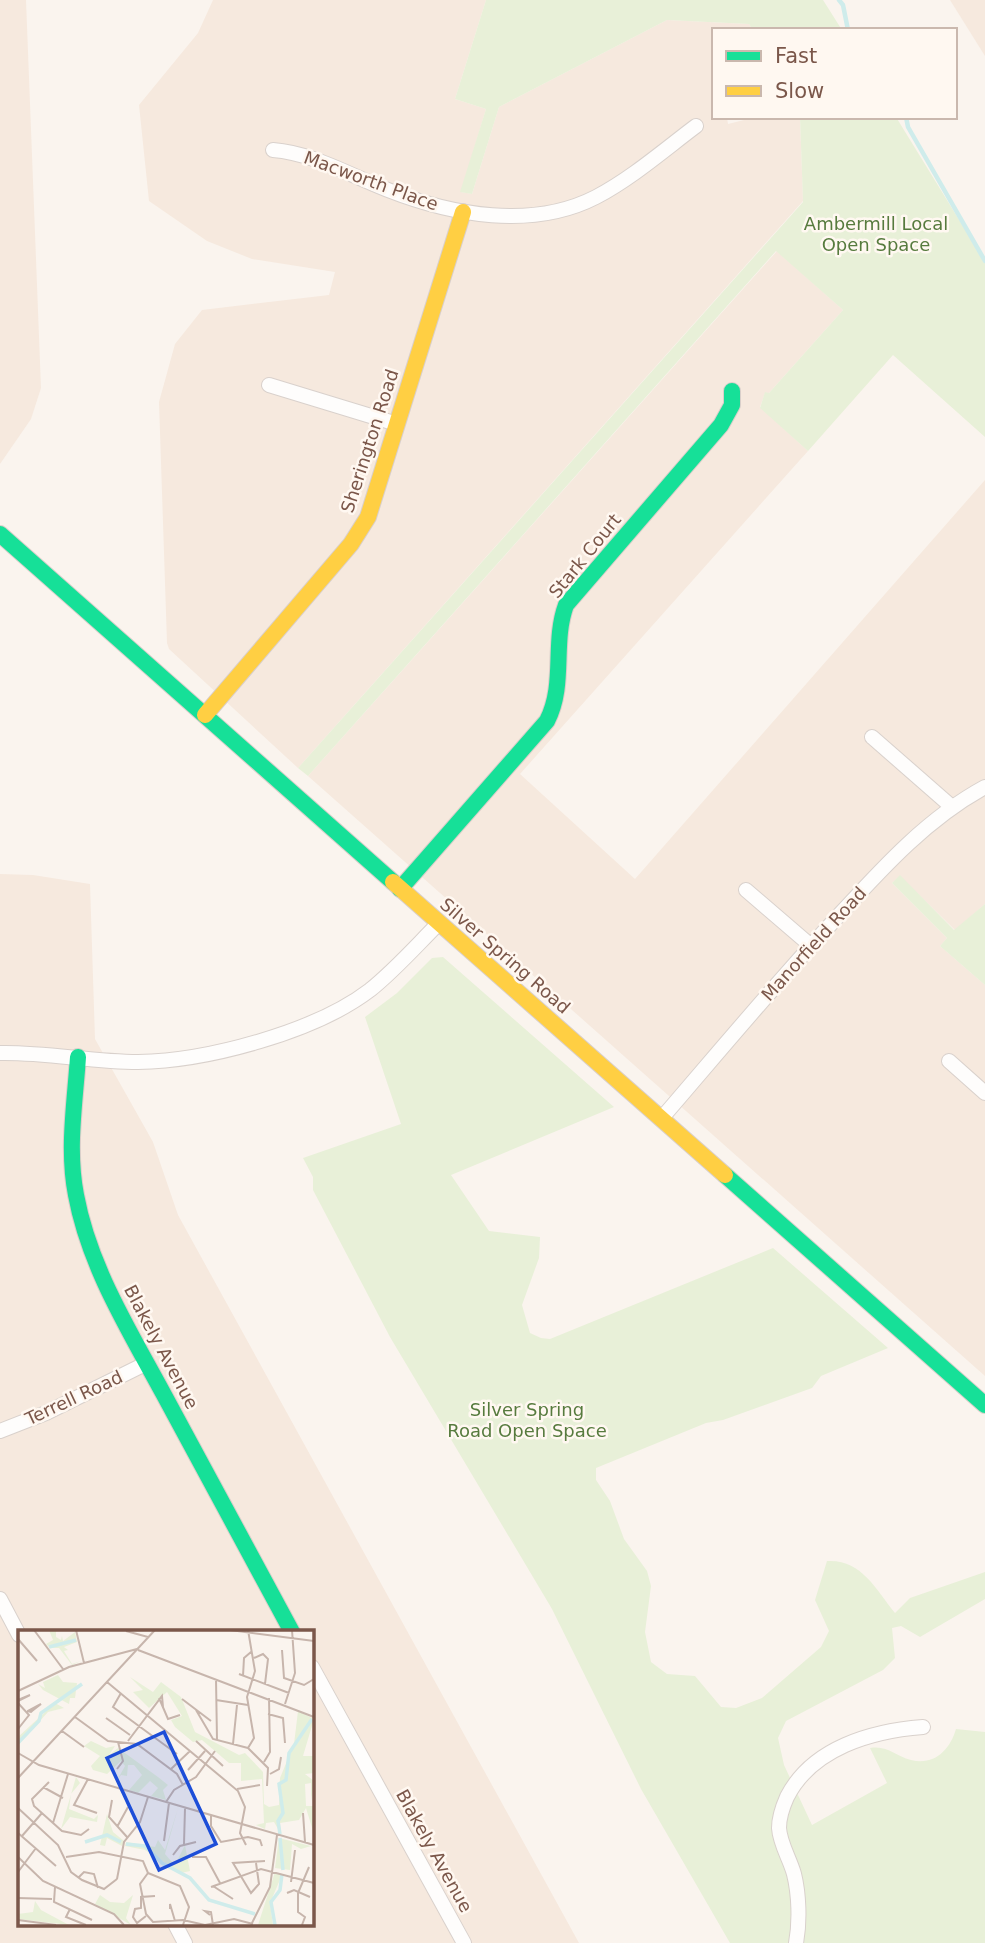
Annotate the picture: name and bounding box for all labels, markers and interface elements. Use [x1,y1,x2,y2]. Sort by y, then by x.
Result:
legend [712,28,957,119]
text: Fast [775,44,817,68]
text: Slow [775,79,824,103]
street label: Macworth Place [301,146,441,215]
park label: Ambermill Local Open Space [804,213,948,255]
street label: Sherington Road [336,367,403,515]
street label: Stark Court [544,509,625,602]
street label: Manorfield Road [757,882,870,1005]
street label: Silver Spring Road [436,893,575,1018]
street label: Blakely Avenue [120,1281,203,1412]
street label: Terrell Road [21,1366,126,1430]
park label: Silver Spring Road Open Space [447,1399,607,1441]
inset map [18,1630,313,1926]
street label: Blakely Avenue [392,1786,477,1916]

